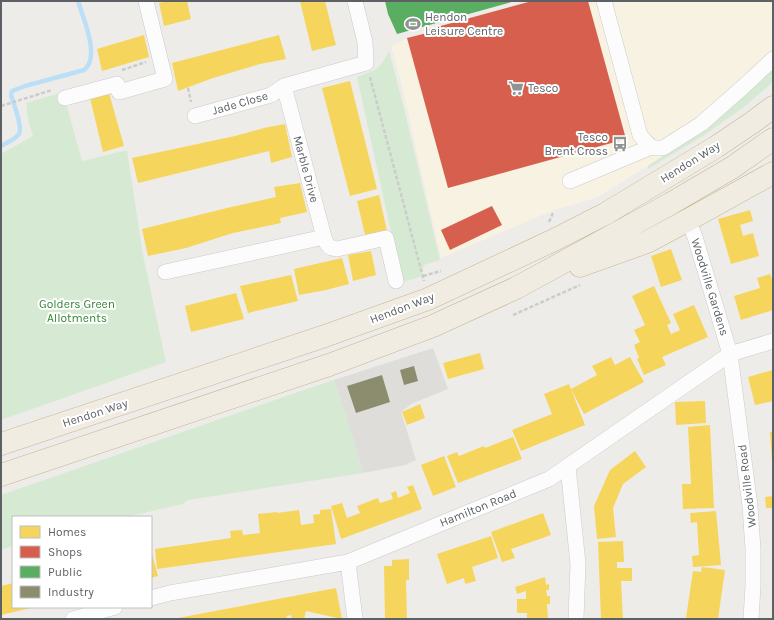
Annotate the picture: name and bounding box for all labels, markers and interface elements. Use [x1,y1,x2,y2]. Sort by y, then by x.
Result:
place label: Hendon Leisure Centre [425,10,503,38]
sports icon: Hendon Leisure Centre [404,15,422,33]
supermarket icon: Tesco [507,79,525,97]
place label: Tesco [528,81,558,95]
street label: Jade Close [211,88,269,118]
place label: Tesco Brent Cross [545,130,608,158]
street label: Marble Drive [290,134,322,204]
bus stop icon: Tesco Brent Cross [611,135,629,153]
street label: Hendon Way [658,138,723,186]
street label: Woodville Gardens [688,236,732,338]
street label: Hendon Way [368,289,437,327]
park label: Golders Green Allotments [39,297,115,325]
street label: Hendon Way [61,396,130,430]
street label: Woodville Road [735,444,759,528]
street label: Hamilton Road [438,486,518,530]
legend [12,516,152,608]
text: Homes [48,525,86,539]
text: Shops [48,545,82,559]
text: Public [48,565,82,579]
text: Industry [48,585,94,599]

